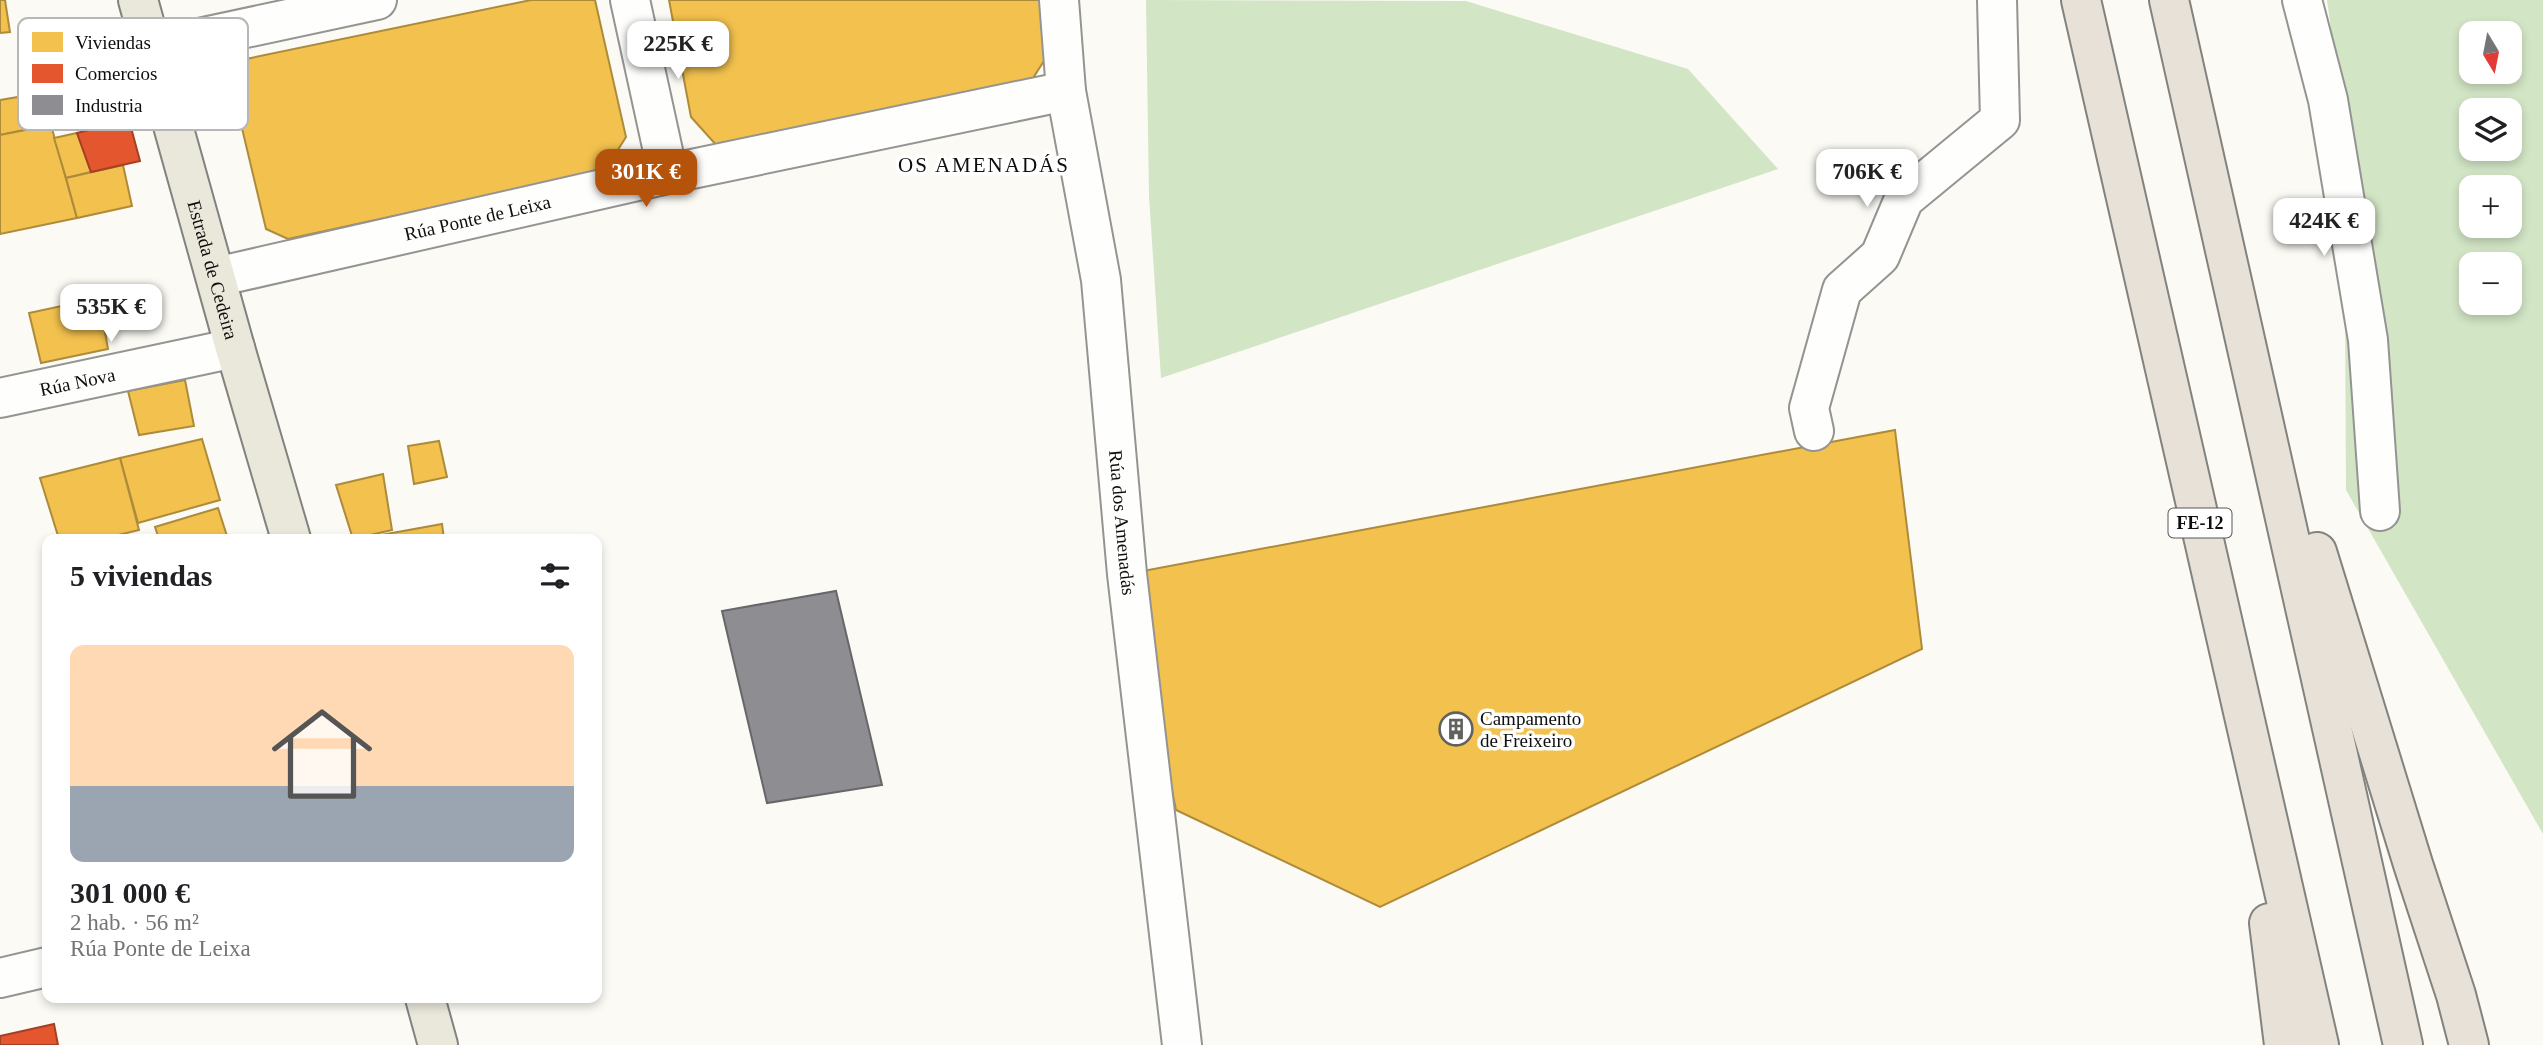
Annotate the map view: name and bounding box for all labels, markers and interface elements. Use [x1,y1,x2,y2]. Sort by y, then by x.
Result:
legend [18,18,248,130]
north arrow [2459,21,2522,84]
map controls [2459,21,2522,315]
pin: 225K € [621,22,735,81]
text: 225K € [643,31,713,56]
text: Viviendas [75,32,151,53]
text: Comercios [75,63,157,84]
text: Industria [75,95,143,116]
button: layers [2459,98,2522,161]
pin: 301K € [589,150,703,209]
pin: 706K € [1810,150,1924,209]
district label: OS AMENADÁS [898,153,1070,177]
text: 301K € [611,159,681,184]
text: 706K € [1832,159,1902,184]
button: + [2459,175,2522,238]
street label: Rúa Ponte de Leixa [402,191,553,245]
street label: Estrada de Cedeira [183,198,242,342]
pin: 424K € [2267,198,2381,258]
text: 424K € [2289,208,2359,233]
button: − [2459,252,2522,315]
pin: 535K € [54,284,168,344]
text: 535K € [76,294,146,319]
street label: Rúa Nova [38,364,118,400]
street label: Rúa dos Amenadás [1105,449,1139,596]
road number: FE-12 [2168,508,2232,538]
icon: filters [536,557,574,595]
text: 5 viviendas [70,559,213,592]
icon: home [259,691,385,817]
place label: Campamento de Freixeiro [1480,708,1581,751]
building icon: Campamento de Freixeiro [1437,710,1475,748]
text: 301 000 € [70,876,190,909]
text: 2 hab. · 56 m² [70,910,199,935]
text: Rúa Ponte de Leixa [70,936,251,961]

